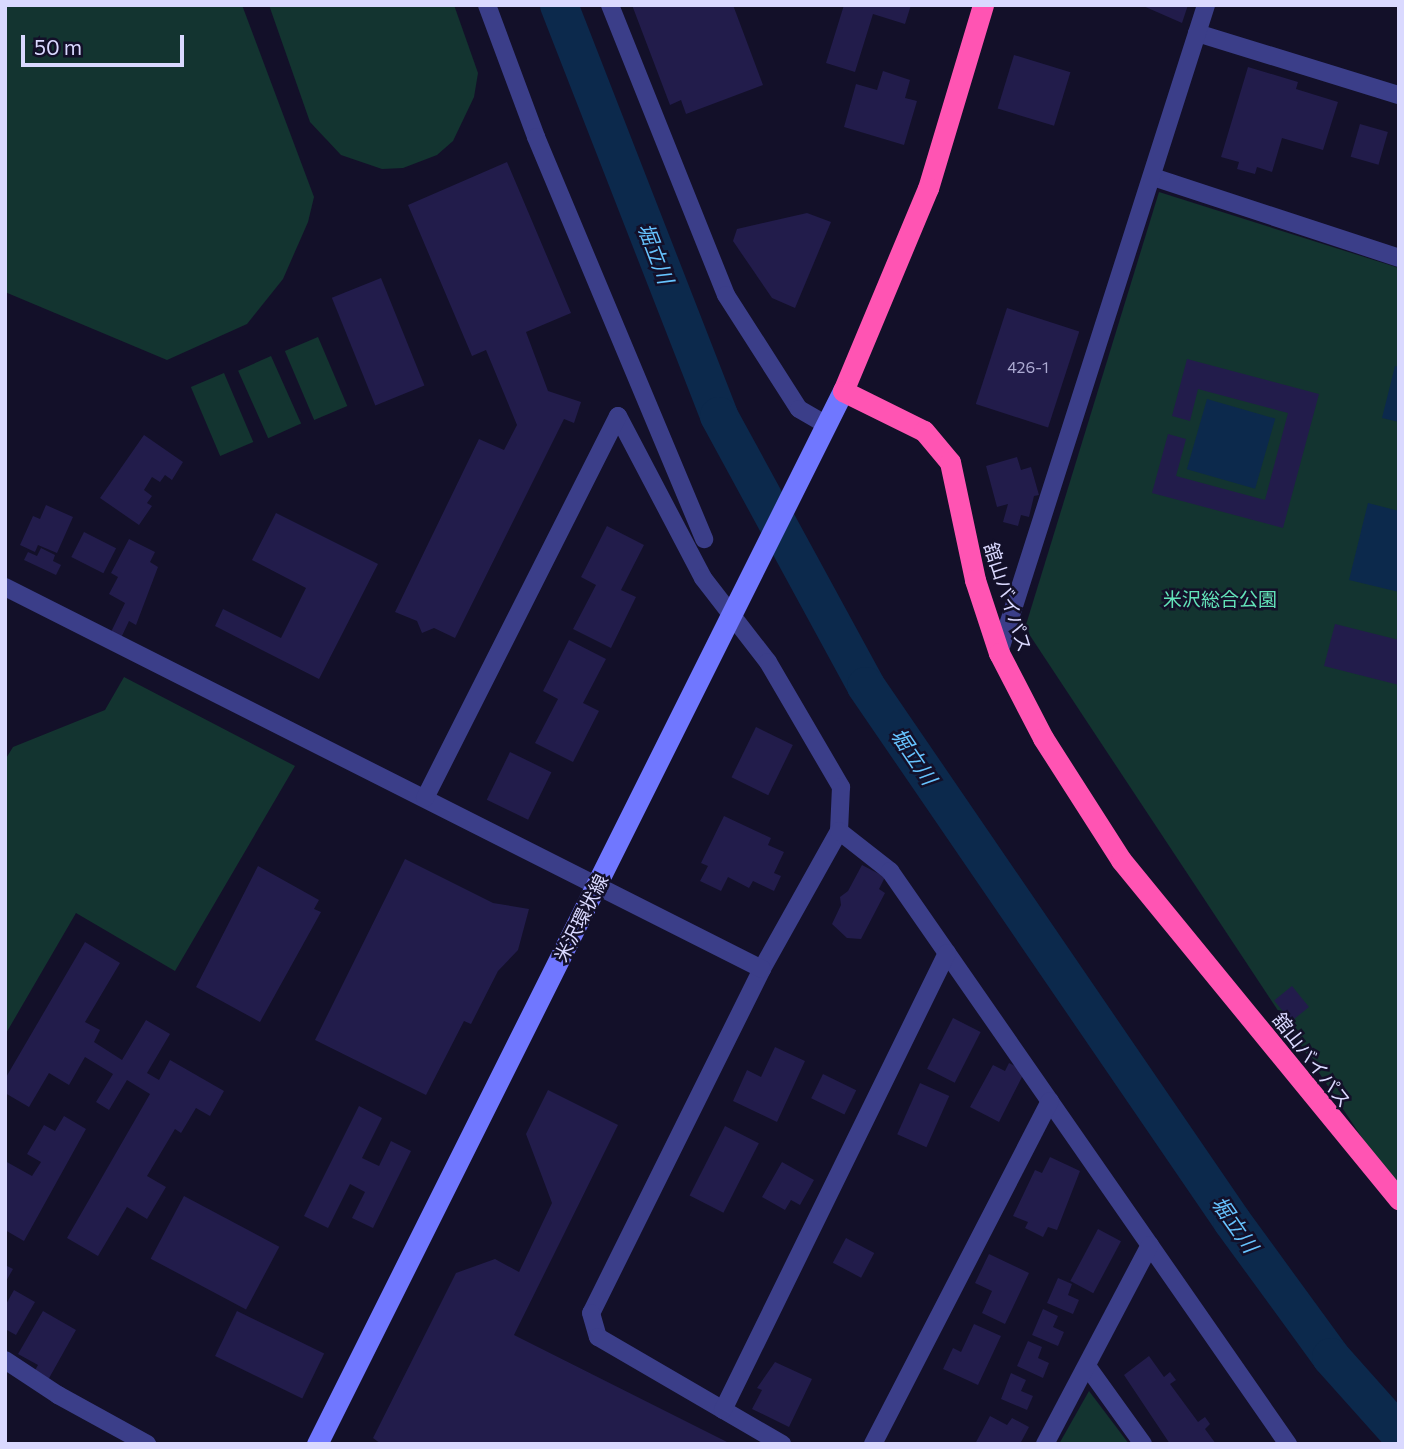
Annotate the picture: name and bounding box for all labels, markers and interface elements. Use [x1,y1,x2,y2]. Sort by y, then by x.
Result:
scale bar [24,21,187,65]
text: 50 m [34,34,82,59]
water label: 堀立川 [633,219,679,287]
house number: 426-1 [1007,357,1049,377]
street label: 舘山バイパス [980,539,1036,655]
park label: 米沢総合公園 [1163,588,1277,610]
water label: 堀立川 [886,723,942,789]
street label: 米沢環状線 [549,871,613,965]
street label: 舘山バイパス [1268,1008,1356,1112]
water label: 堀立川 [1207,1191,1263,1257]

